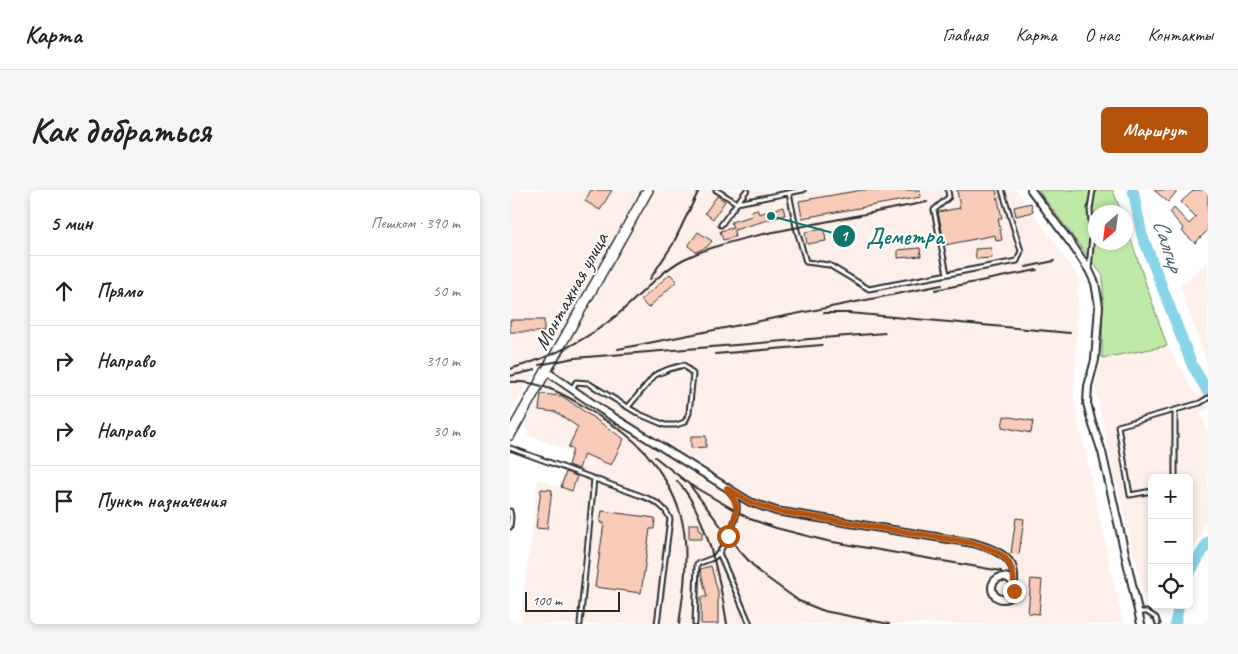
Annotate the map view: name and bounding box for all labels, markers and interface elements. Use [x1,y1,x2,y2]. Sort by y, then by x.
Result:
text: Карта [25,20,82,50]
text: Главная [943,24,988,46]
text: Карта [1016,24,1057,46]
text: О нас [1085,24,1120,46]
text: Контакты [1148,24,1213,46]
button: Маршрут [1101,107,1208,153]
text: Как добраться [30,108,211,153]
north arrow [1088,205,1133,250]
text: 5 мин [50,210,92,236]
text: Пешком · 390 m [371,213,460,233]
water label: Салгир [1147,216,1190,277]
callout: Деметра [832,218,954,255]
text: Деметра [866,223,946,251]
street label: Монтажная улица [528,226,615,354]
text: 1 [841,227,850,246]
icon: ahead [50,277,78,305]
text: Прямо [97,279,142,303]
text: 50 m [433,281,460,301]
icon: right [50,347,78,375]
text: Направо [97,349,155,373]
text: 310 m [426,351,460,371]
icon: right [50,417,78,445]
text: Направо [97,419,155,443]
text: 30 m [433,421,460,441]
map controls [1148,474,1193,609]
button: + [1148,474,1193,519]
icon: arrive [50,487,78,515]
text: Пункт назначения [97,489,226,513]
button: − [1148,519,1193,564]
route start [717,525,740,548]
button: locate [1148,564,1193,609]
route end [1003,580,1026,603]
scale bar [525,589,620,612]
text: 100 m [532,592,562,609]

